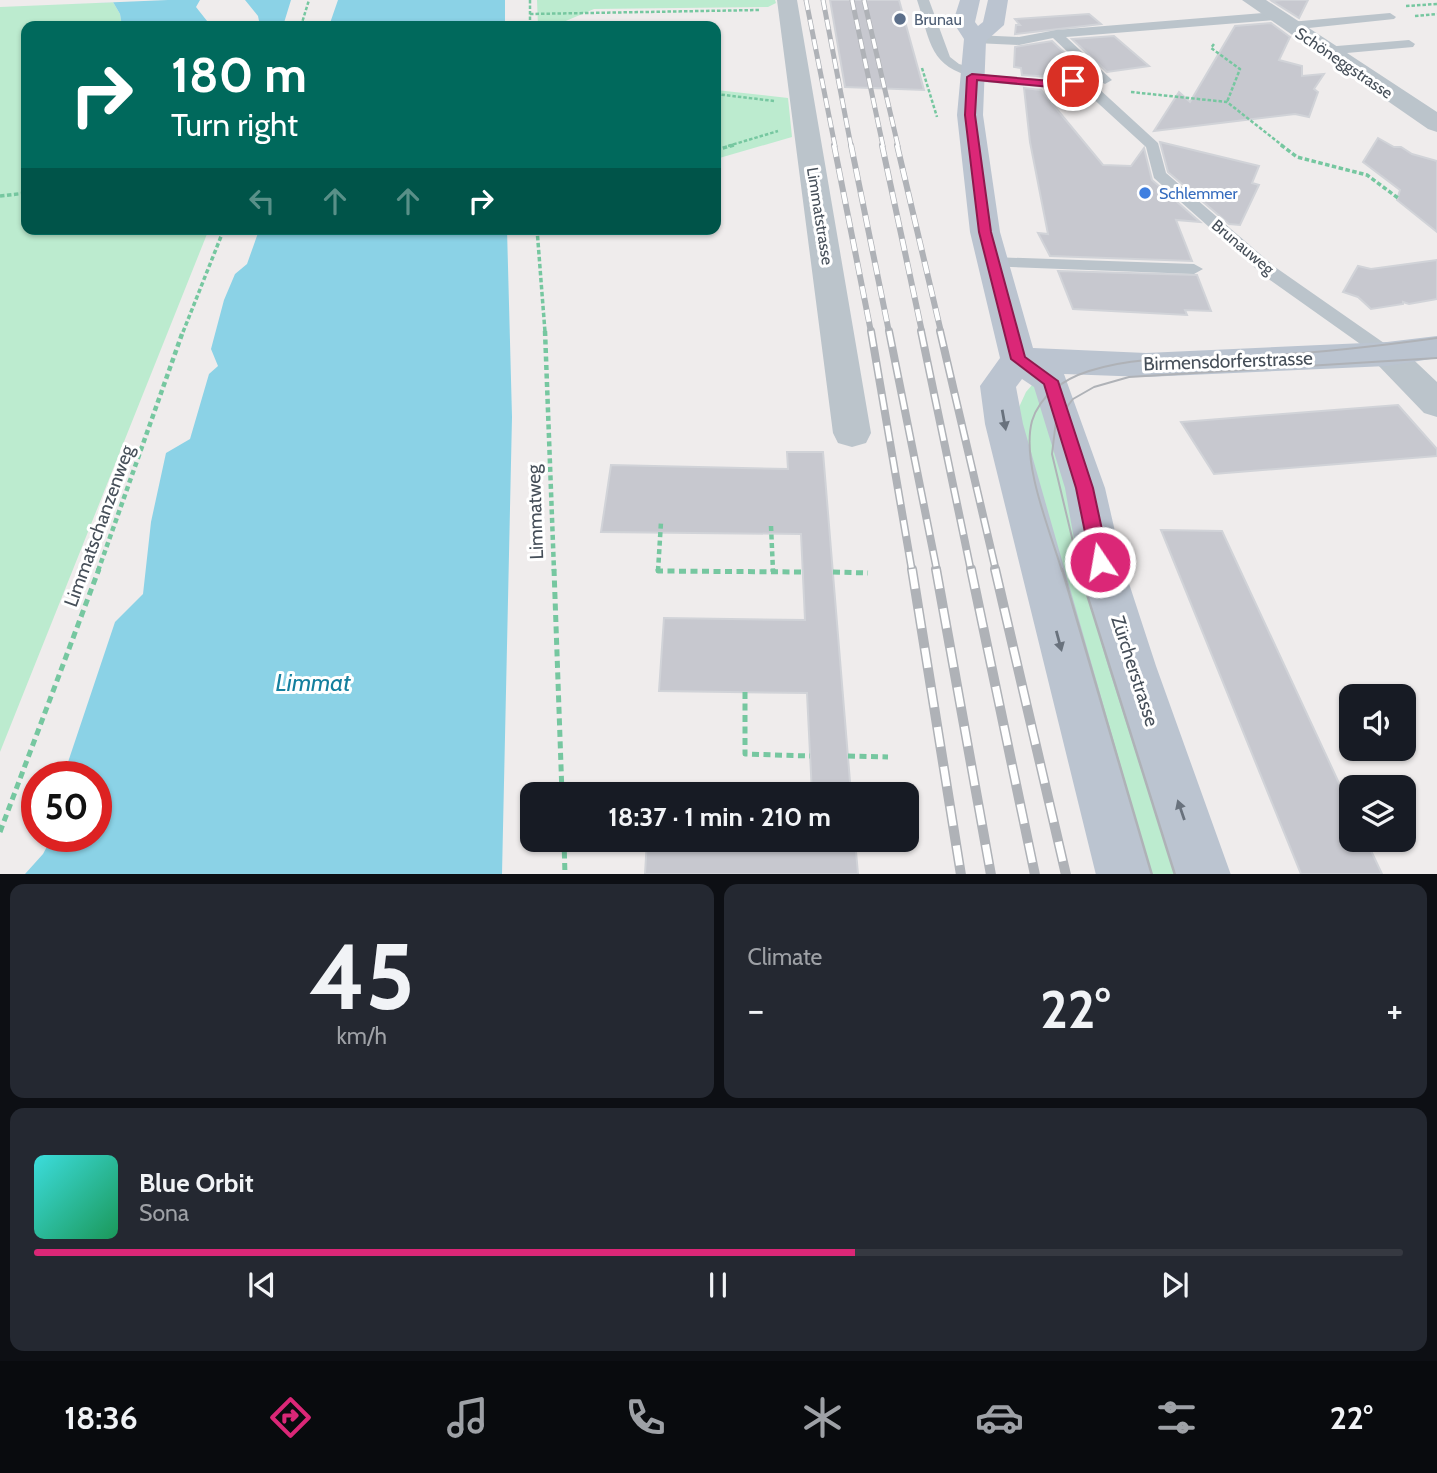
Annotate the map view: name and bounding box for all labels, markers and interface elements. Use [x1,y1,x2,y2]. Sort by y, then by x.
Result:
place label: Brunau [914,10,962,29]
marker: Brunau [892,11,908,27]
street label: Schöneggstrasse [1292,23,1396,103]
text: 180 m [171,45,307,104]
icon: right [56,49,147,140]
pin [1043,51,1103,111]
icon: arrive [1054,62,1092,100]
text: Turn right [171,105,298,144]
street label: Limmatstrasse [803,166,837,266]
icon: left [243,182,281,220]
icon: ahead [316,182,354,220]
icon: ahead [389,182,427,220]
icon: right [462,182,500,220]
place label: Schlemmer [1159,184,1238,203]
marker: Schlemmer [1137,185,1153,201]
street label: Brunauweg [1208,215,1279,279]
street label: Birmensdorferstrasse [1143,347,1313,375]
one-way arrow [999,409,1010,431]
street label: Limmatschanzenweg [59,441,139,610]
street label: Limmatweg [522,464,548,560]
position arrow [1063,525,1137,599]
street label: Zürcherstrasse [1106,613,1164,729]
one-way arrow [1055,631,1065,652]
water label: Limmat [276,668,351,697]
map controls [1339,684,1416,852]
button: sound [1339,684,1416,761]
speed limit sign: 50 [21,761,112,852]
button: layers [1339,775,1416,852]
one-way arrow [1175,799,1185,820]
text: 18:37 · 1 min · 210 m [608,801,831,833]
text: 45 [309,921,414,1032]
text: Climate [748,943,822,971]
text: 22° [1040,978,1110,1041]
text: − [748,986,764,1033]
text: + [1386,986,1403,1033]
text: km/h [337,1022,387,1050]
text: Blue Orbit [139,1167,254,1199]
text: Sona [139,1199,189,1227]
icon: previous [243,1266,281,1304]
icon: pause [699,1266,737,1304]
icon: next [1156,1266,1194,1304]
icon: directions [266,1393,315,1442]
icon: music [443,1393,492,1442]
icon: phone [621,1393,670,1442]
icon: climate [798,1393,847,1442]
icon: car [975,1393,1024,1442]
icon: filters [1152,1393,1201,1442]
text: 18:36 [64,1398,138,1437]
text: 22° [1330,1398,1373,1437]

